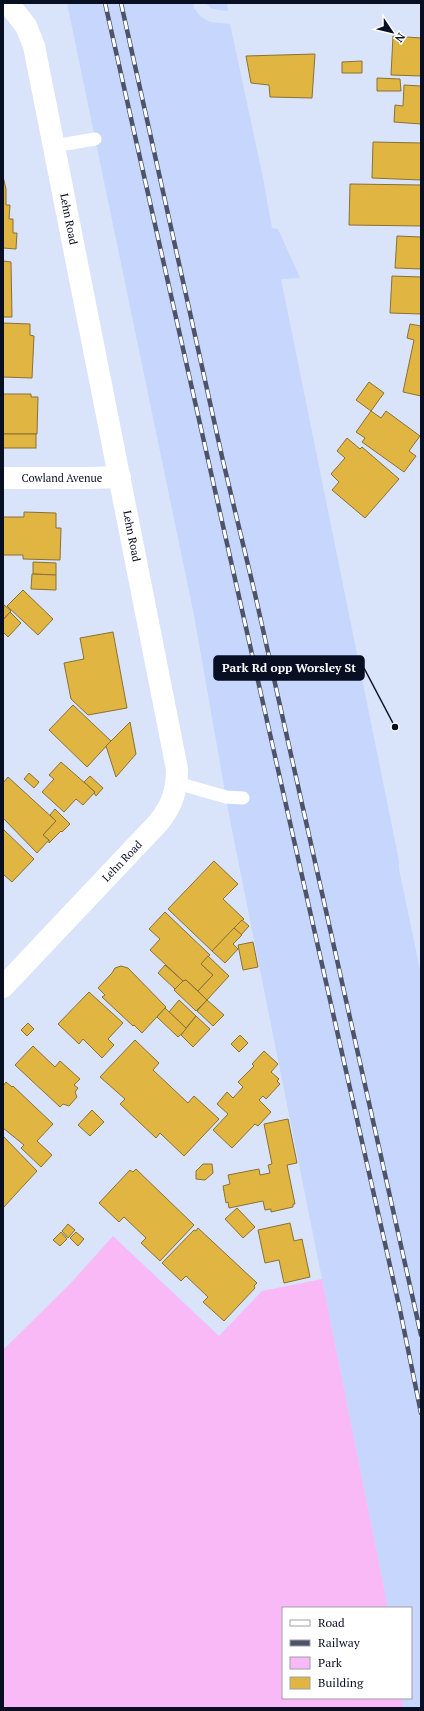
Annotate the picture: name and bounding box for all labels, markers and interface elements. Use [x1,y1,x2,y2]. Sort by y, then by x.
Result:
north arrow [372,12,412,52]
text: N [392,30,408,46]
street label: Lehn Road [57,192,81,246]
street label: Cowland Avenue [22,471,103,485]
street label: Lehn Road [120,509,144,563]
callout: Park Rd opp Worsley St [214,656,364,680]
text: Park Rd opp Worsley St [222,660,356,675]
street label: Lehn Road [99,838,145,884]
legend [282,1607,412,1699]
text: Road [318,1615,345,1630]
text: Railway [318,1635,361,1650]
text: Park [318,1655,343,1670]
text: Building [318,1675,364,1690]

